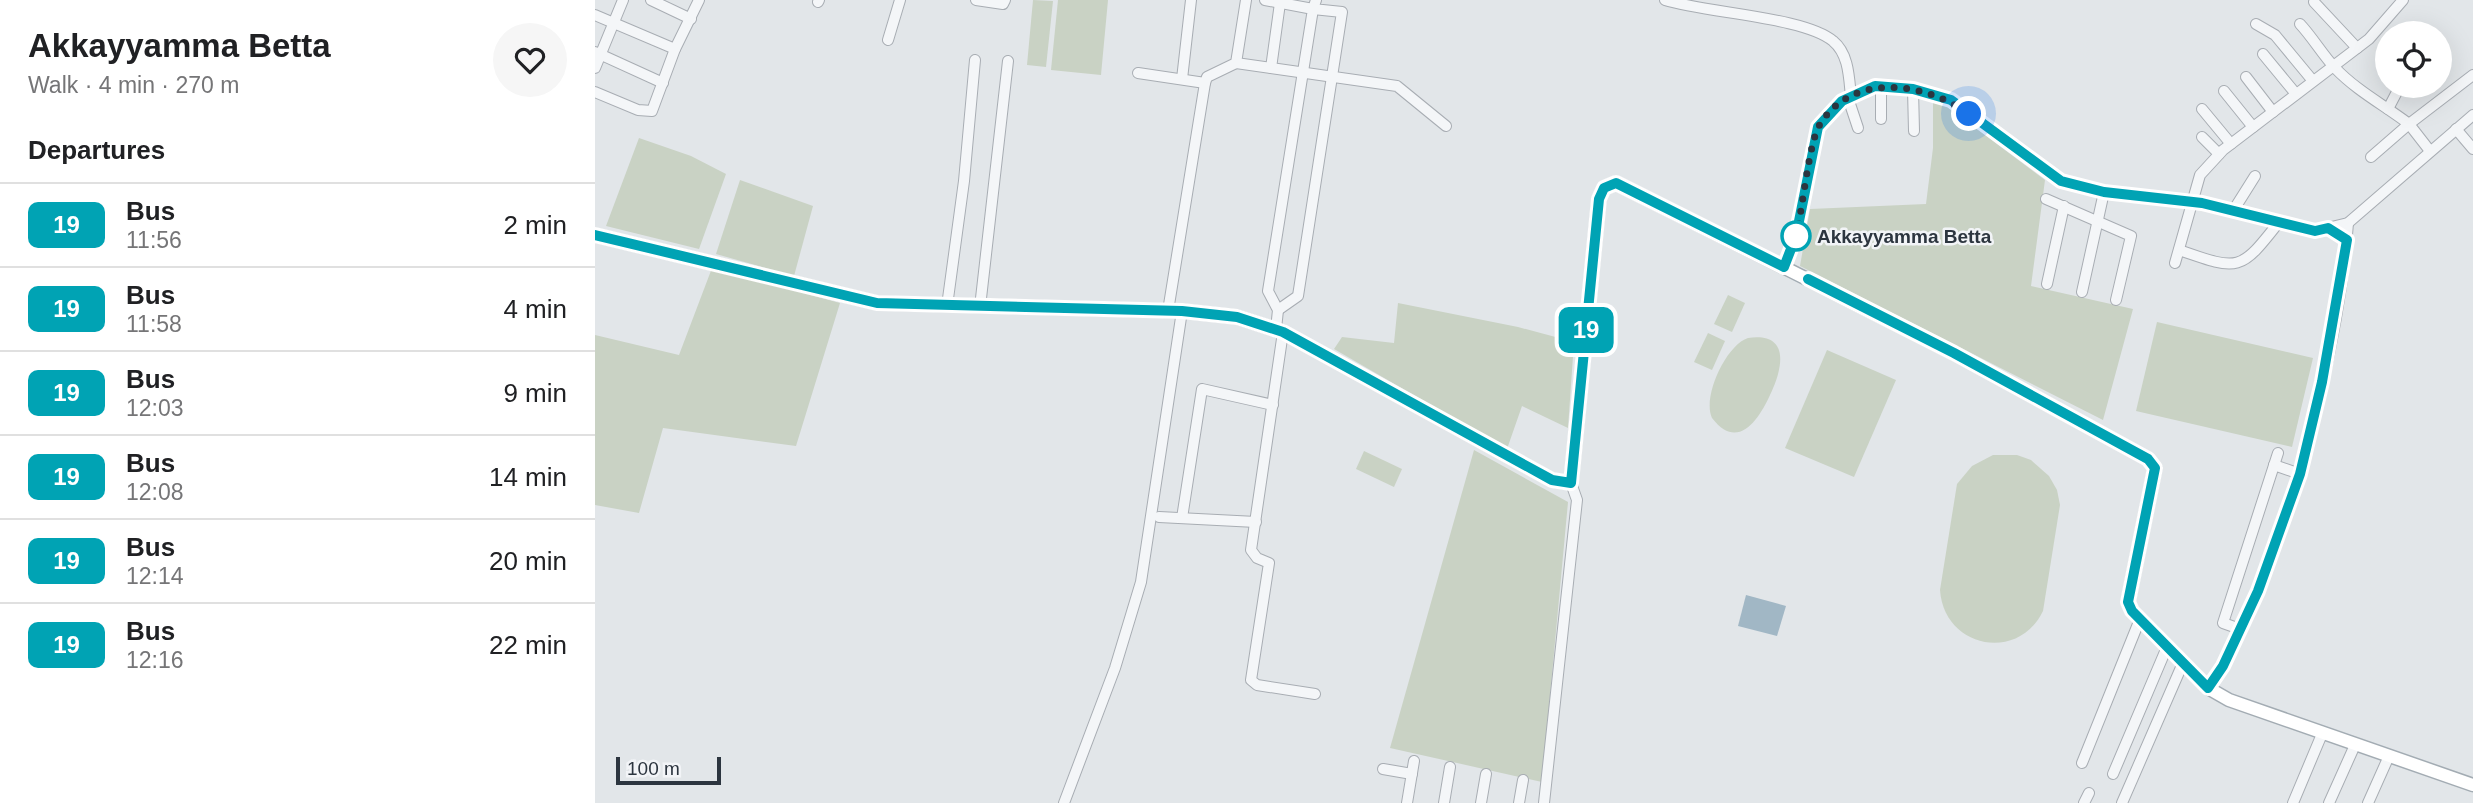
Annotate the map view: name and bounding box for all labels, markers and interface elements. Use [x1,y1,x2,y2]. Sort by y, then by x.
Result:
map controls [2375,21,2452,98]
button: locate [2375,21,2452,98]
button: heart [493,23,567,97]
text: Akkayyamma Betta [28,27,331,64]
text: Walk · 4 min · 270 m [28,72,239,98]
your location [1951,96,1986,131]
text: Departures [28,135,165,165]
text: Bus [126,196,175,226]
text: 2 min [503,210,567,240]
text: 19 [53,211,80,238]
marker: Akkayyamma Betta [1781,221,1811,251]
place label: Akkayyamma Betta [1817,226,1992,247]
text: 11:56 [126,227,182,253]
text: Bus [126,280,175,310]
text: 4 min [503,294,567,324]
text: 19 [53,295,80,322]
line badge: 19 [1555,307,1618,353]
text: 11:58 [126,311,182,337]
text: 19 [1573,316,1599,343]
text: Bus [126,364,175,394]
text: 9 min [503,378,567,408]
text: 19 [53,379,80,406]
text: 12:03 [126,395,184,421]
text: Bus [126,448,175,478]
text: 14 min [489,462,567,492]
text: 19 [53,463,80,490]
text: 12:08 [126,479,184,505]
text: Bus [126,532,175,562]
text: 20 min [489,546,567,576]
text: 19 [53,547,80,574]
text: 12:14 [126,563,184,589]
text: Bus [126,616,175,646]
text: 22 min [489,630,567,660]
text: 19 [53,631,80,658]
text: 12:16 [126,647,184,673]
scale bar [616,754,721,786]
text: 100 m [627,758,680,779]

